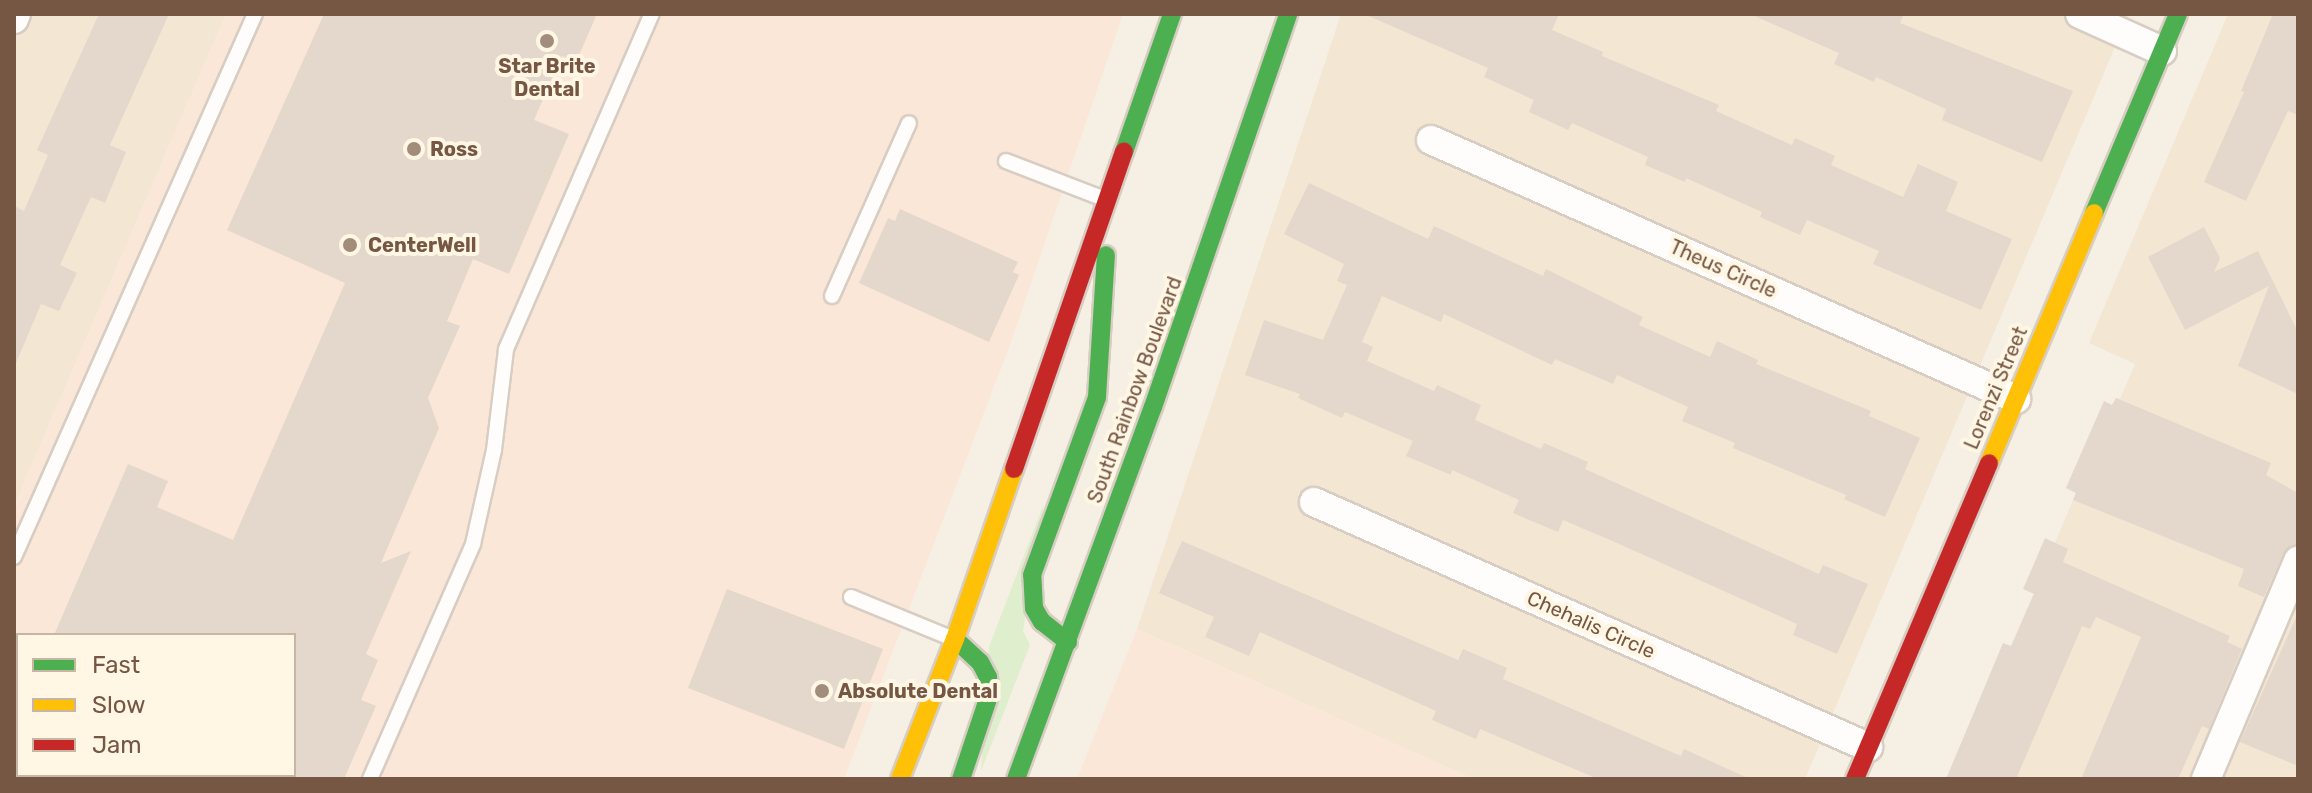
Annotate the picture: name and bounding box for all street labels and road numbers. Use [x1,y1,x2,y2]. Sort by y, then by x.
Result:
street label: Theus Circle [1666,235,1780,303]
street label: South Rainbow Boulevard [1083,273,1187,507]
street label: Lorenzi Street [1959,323,2033,453]
street label: Chehalis Circle [1523,586,1659,664]

